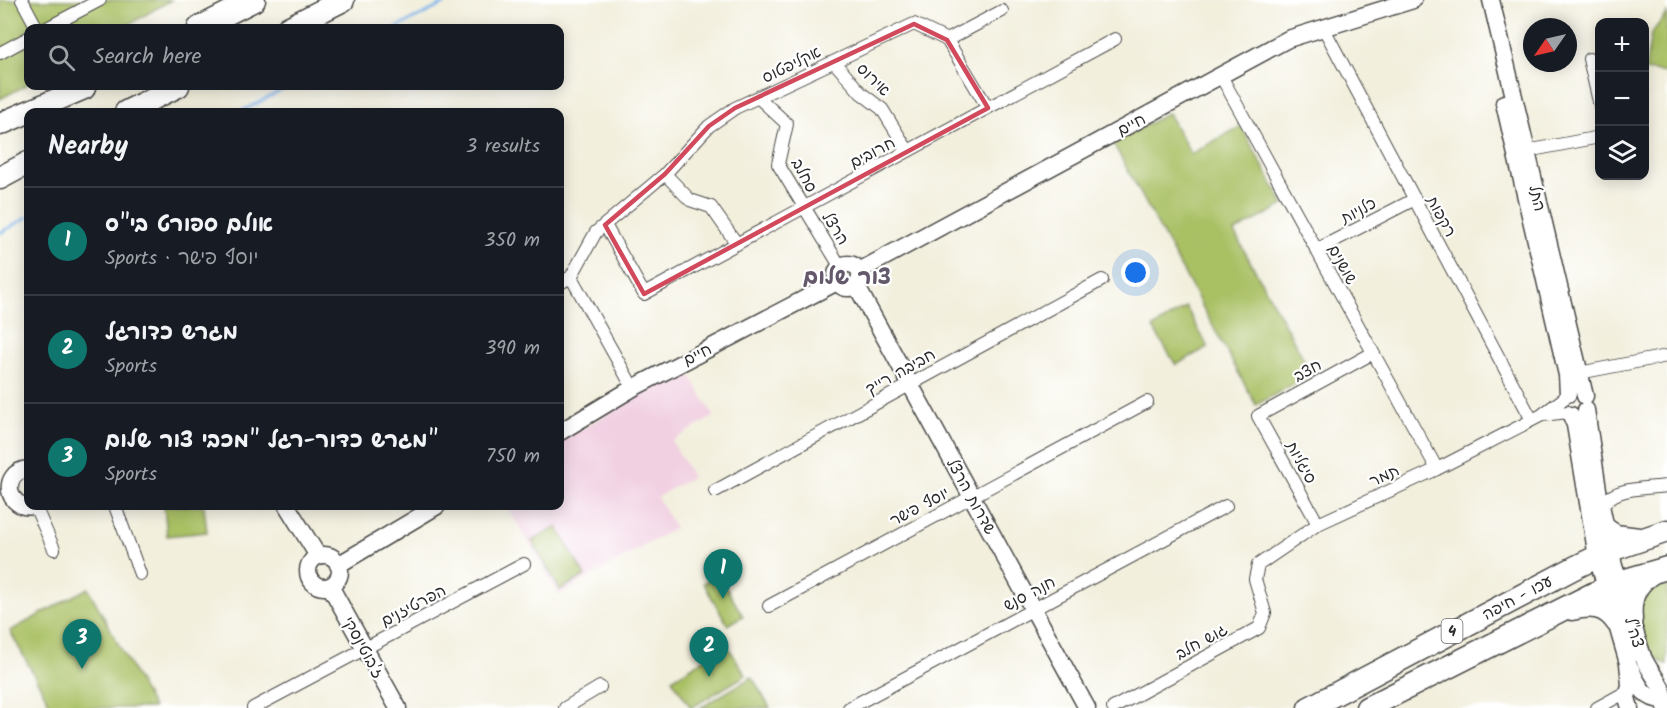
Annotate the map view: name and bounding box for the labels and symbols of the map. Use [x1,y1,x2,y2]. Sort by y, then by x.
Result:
north arrow [1523,18,1577,72]
street label: אקליפטוס [758,40,826,90]
street label: אירוס [850,57,896,103]
street label: חיים [1113,107,1151,143]
street label: חרובים [845,131,900,176]
street label: סחלב [784,154,823,197]
street label: התל [1521,183,1552,214]
street label: רקפות [1419,191,1462,242]
street label: כלניות [1335,192,1381,232]
street label: הרצל [815,207,855,250]
street label: שושנים [1320,240,1363,289]
your location [1121,258,1150,287]
district label: צור שלום [803,261,891,296]
street label: חיים [679,338,716,373]
street label: חביבה רייך [861,343,940,402]
street label: חצב [1289,353,1326,389]
street label: סיגליות [1278,436,1323,489]
street label: שדרות הרצל [939,454,1002,540]
street label: תמר [1365,458,1404,494]
street label: יוסף פישר [885,481,954,533]
pin: 1 [704,550,742,599]
street label: עכו - חיפה [1478,569,1557,627]
street label: חנה סנש [999,570,1060,618]
street label: הפרטיזנים [377,579,451,634]
street label: ז'בוטינסקי [335,612,390,683]
street label: צה"ל [1617,614,1650,651]
street label: גוש חלב [1171,618,1233,667]
road number: 4 [1442,619,1462,643]
pin: 3 [62,620,101,669]
pin: 2 [690,628,728,677]

